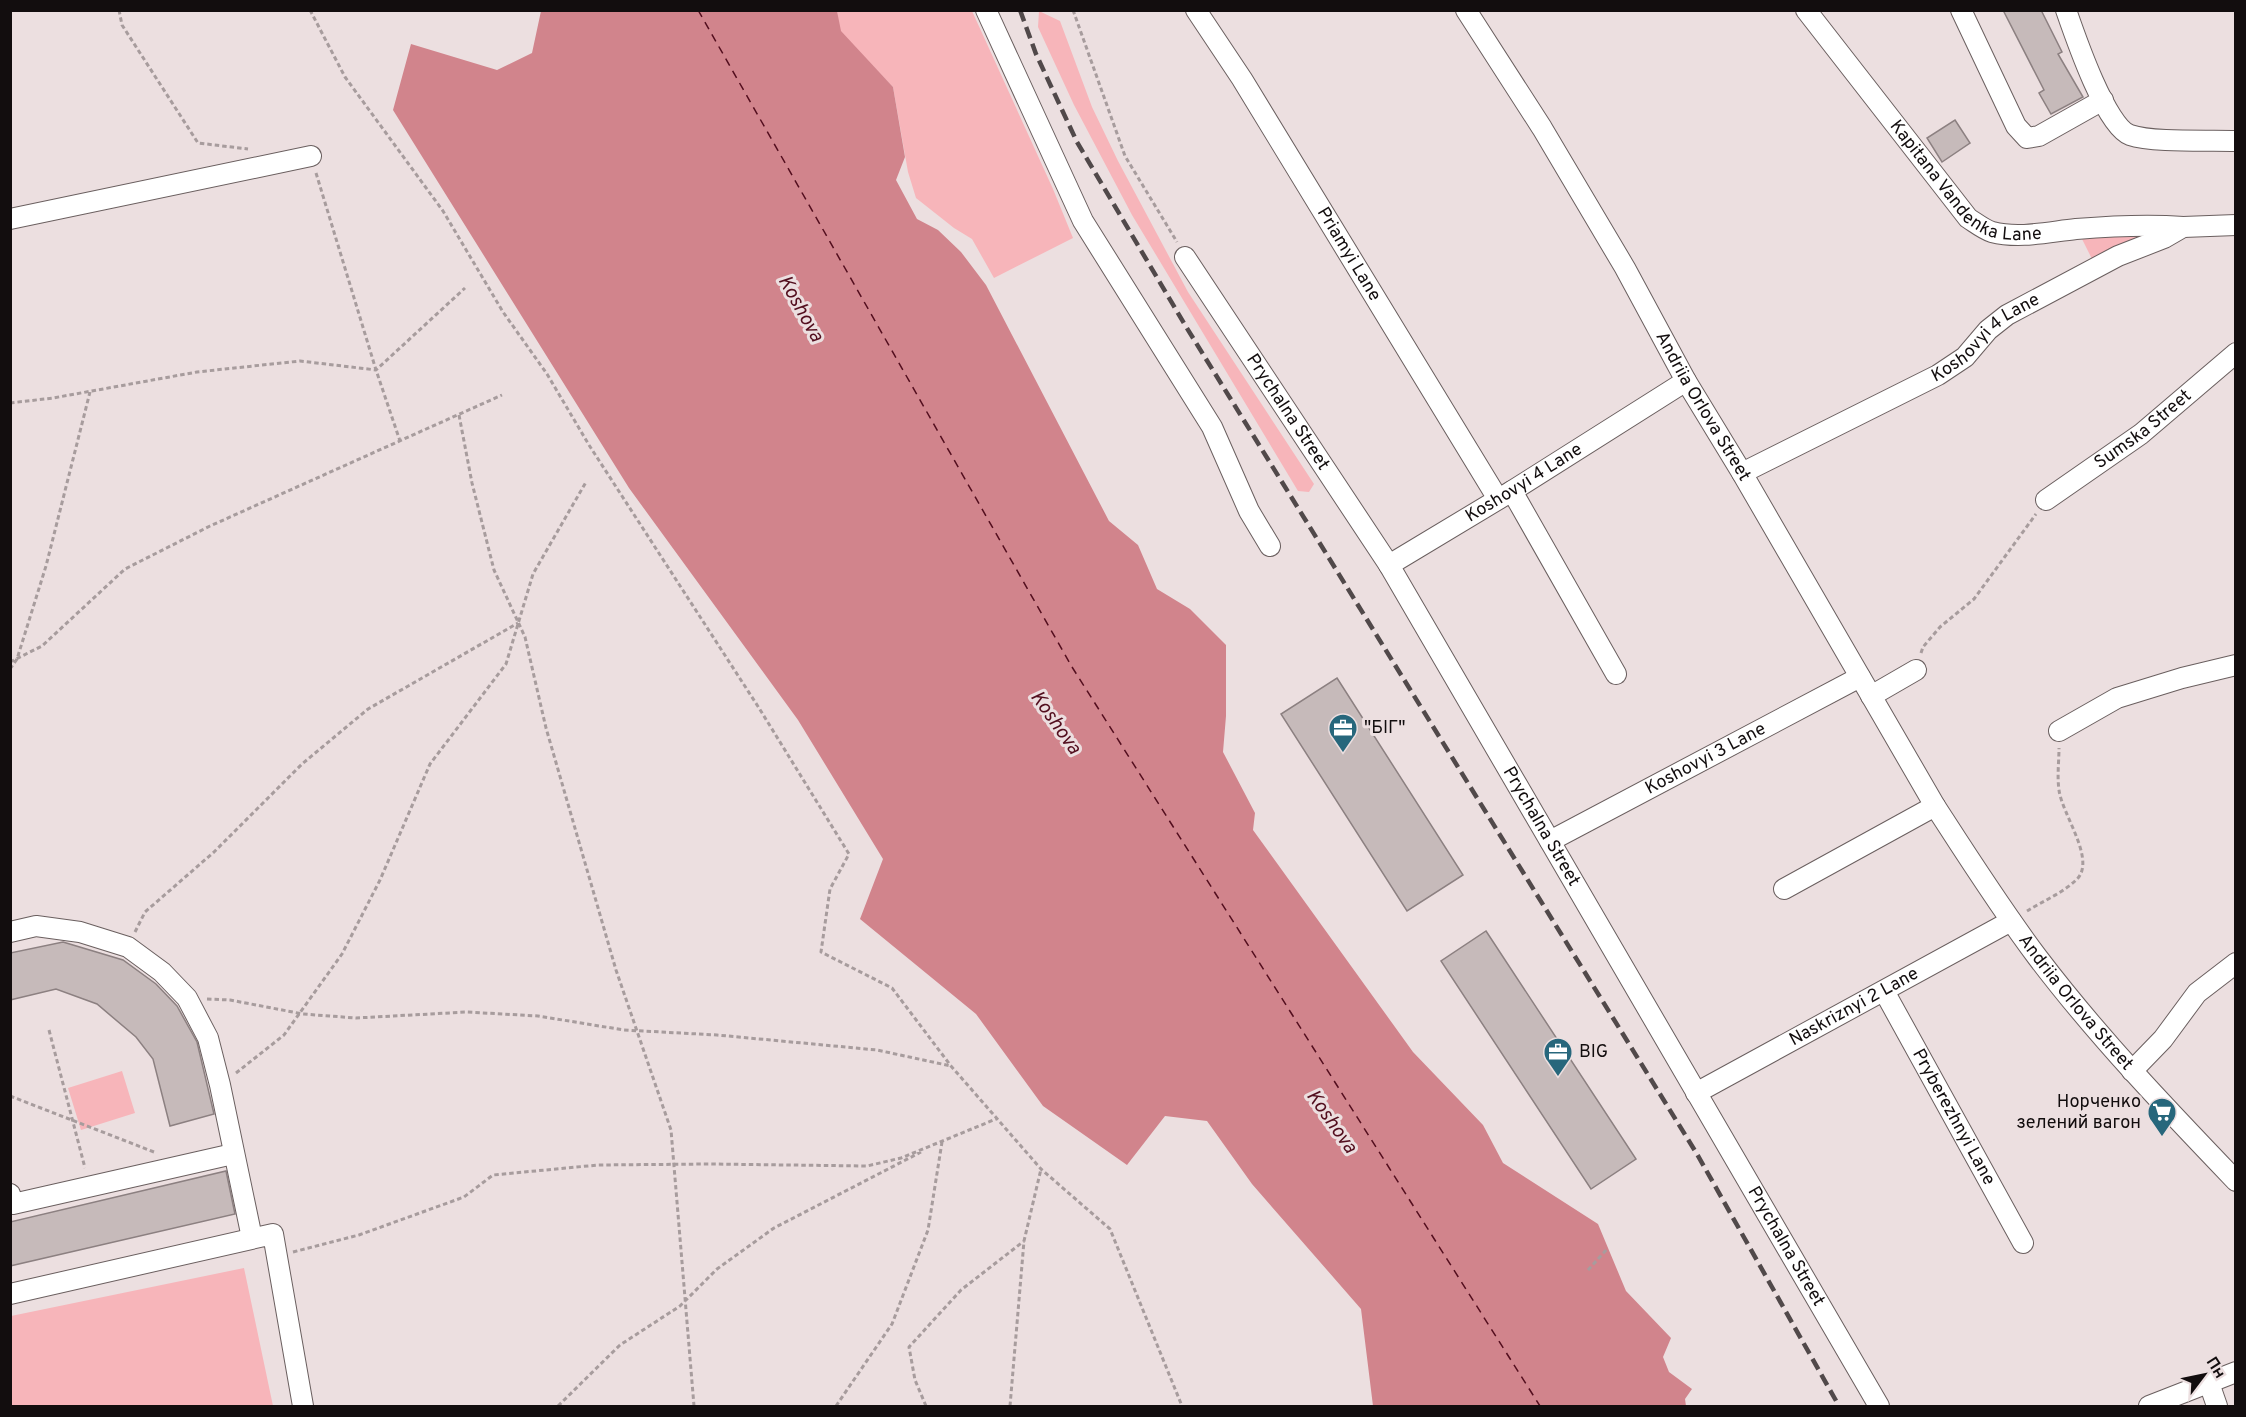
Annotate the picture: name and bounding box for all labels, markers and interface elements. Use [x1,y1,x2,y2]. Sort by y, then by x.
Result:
street label: Kapitana Vandenka Lane [1884,115,2043,247]
street label: Priamyi Lane [1311,203,1386,305]
water label: Koshova [771,271,829,348]
street label: Koshovyi 4 Lane [1928,288,2044,388]
street label: Andriia Orlova Street [1650,328,1756,485]
street label: Prychalna Street [1241,349,1335,475]
street label: Sumska Street [2090,384,2196,474]
street label: Koshovyi 4 Lane [1461,438,1587,528]
water label: Koshova [1024,686,1087,761]
office icon: "БІГ" [1327,712,1359,754]
place label: "БІГ" [1364,717,1405,740]
street label: Koshovyi 3 Lane [1641,717,1770,800]
street label: Prychalna Street [1497,762,1585,891]
street label: Andriia Orlova Street [2013,930,2138,1075]
street label: Naskriznyi 2 Lane [1785,962,1923,1051]
office icon: BIG [1542,1036,1574,1078]
place label: BIG [1579,1041,1608,1064]
street label: Pryberezhnyi Lane [1907,1045,2000,1189]
water label: Koshova [1300,1085,1363,1160]
place label: Норченко зелений вагон [2016,1091,2141,1135]
supermarket icon: Норченко зелений вагон [2146,1096,2178,1138]
street label: Prychalna Street [1742,1182,1830,1310]
north arrow [2174,1345,2234,1405]
text: Пн [2201,1354,2229,1383]

